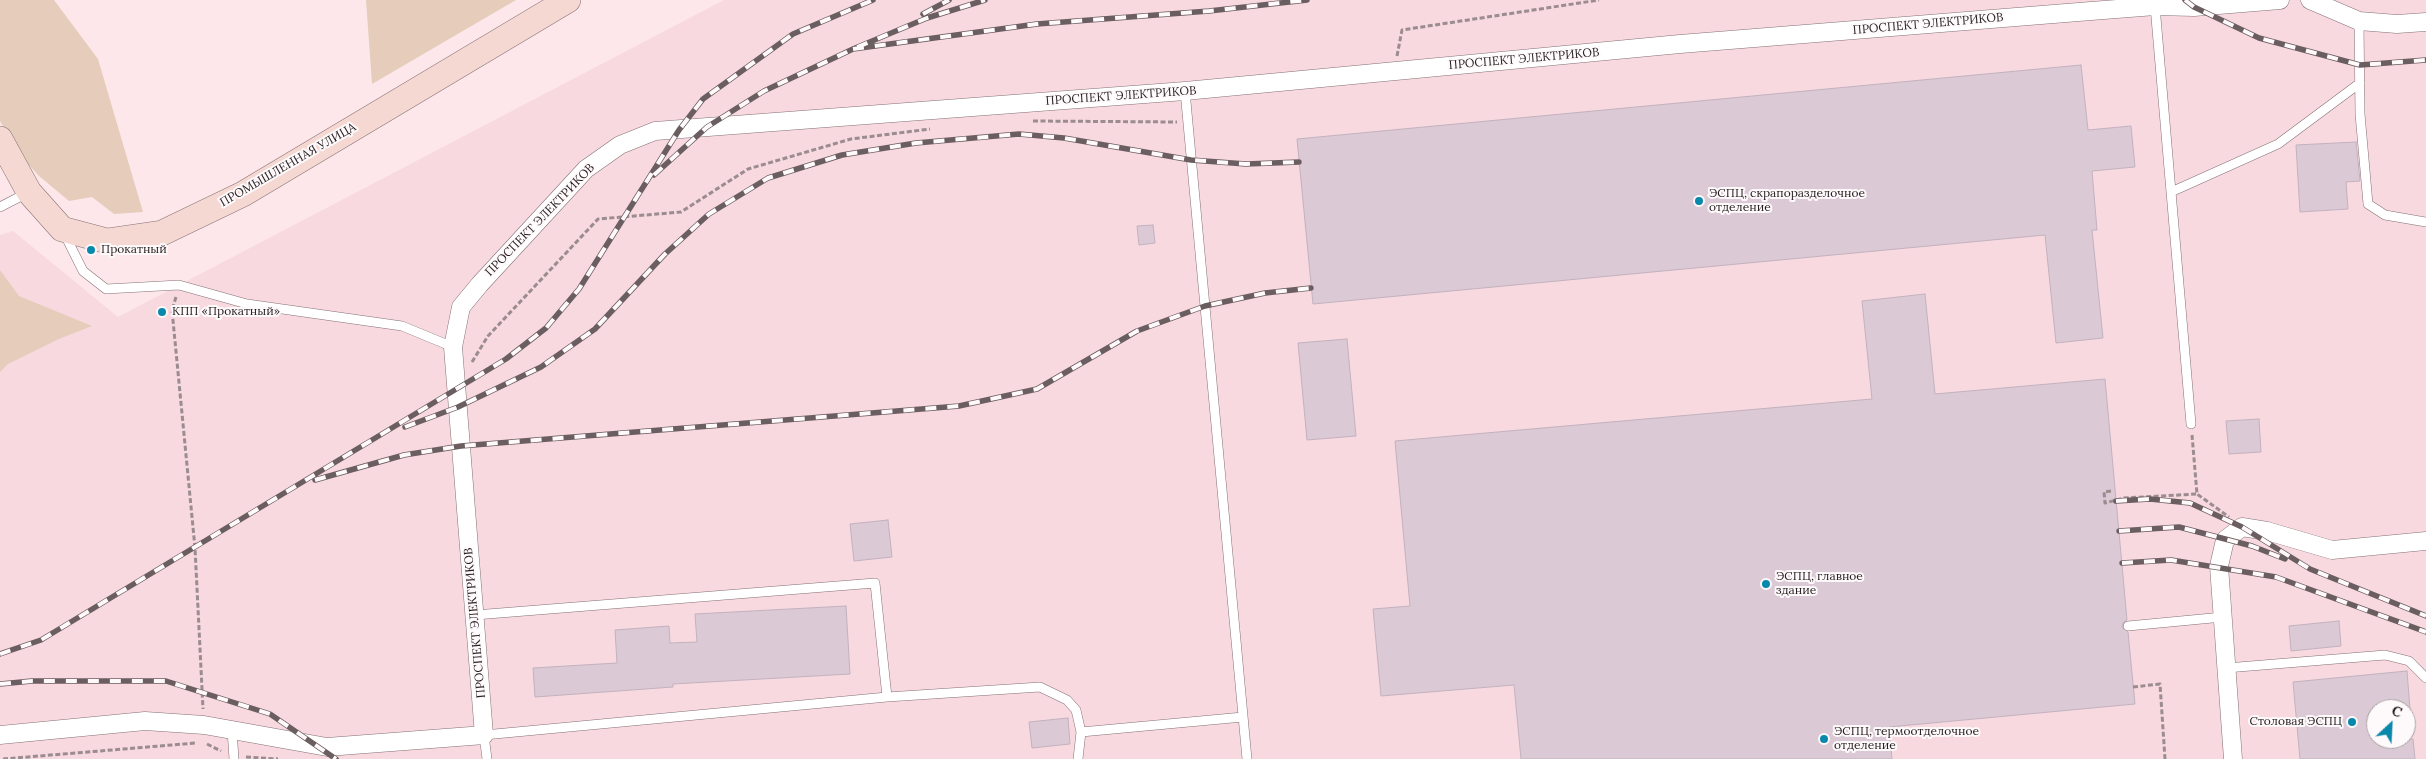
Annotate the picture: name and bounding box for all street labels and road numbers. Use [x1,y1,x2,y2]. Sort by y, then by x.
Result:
street label: ПРОСПЕКТ ЭЛЕКТРИКОВ [1852,10,2004,38]
street label: ПРОСПЕКТ ЭЛЕКТРИКОВ [1448,45,1600,73]
street label: ПРОСПЕКТ ЭЛЕКТРИКОВ [1045,84,1197,108]
street label: ПРОМЫШЛЕННАЯ УЛИЦА [217,120,359,210]
street label: ПРОСПЕКТ ЭЛЕКТРИКОВ [482,161,598,279]
street label: ПРОСПЕКТ ЭЛЕКТРИКОВ [461,547,489,699]

